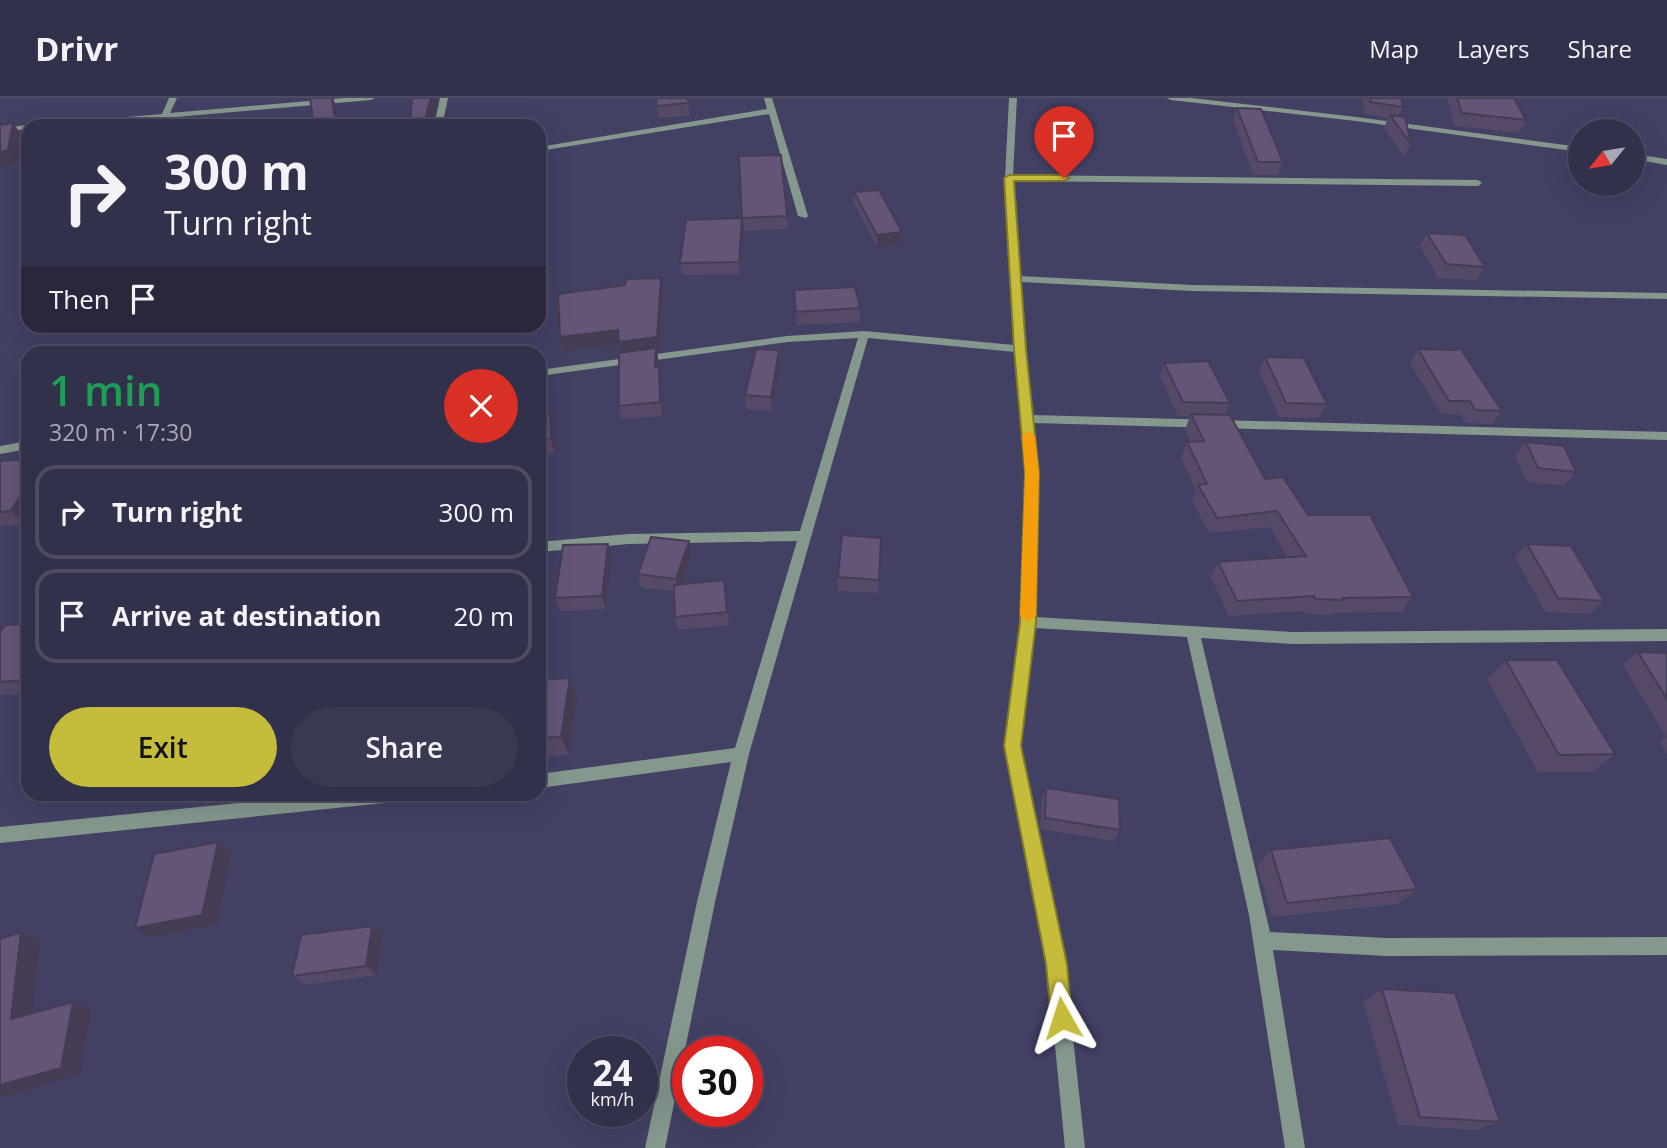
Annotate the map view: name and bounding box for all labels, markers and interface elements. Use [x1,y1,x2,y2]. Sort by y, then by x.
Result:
text: Drivr [35,26,118,71]
text: Map [1369,32,1419,65]
text: Layers [1457,32,1530,65]
text: Share [1568,32,1632,65]
pin [1034,106,1094,178]
icon: arrive [1045,117,1083,155]
north arrow [1568,119,1645,196]
map controls [1568,119,1645,196]
text: 300 m [164,138,309,204]
icon: right [49,147,140,238]
text: Turn right [164,201,312,244]
icon: arrive [124,280,162,318]
text: Then [49,281,110,317]
text: 1 min [49,361,162,418]
button: close [444,369,518,443]
text: 320 m · 17:30 [49,416,192,448]
icon: right [53,493,91,531]
text: Turn right [112,494,243,530]
text: 300 m [439,494,514,530]
icon: arrive [53,597,91,635]
text: Arrive at destination [112,598,381,634]
text: 20 m [453,598,514,634]
button: Exit [49,707,277,787]
button: Share [291,707,518,787]
position arrow [1025,981,1099,1055]
speed limit sign: 30 [672,1036,763,1127]
text: 24 [592,1049,633,1096]
text: km/h [591,1087,634,1111]

